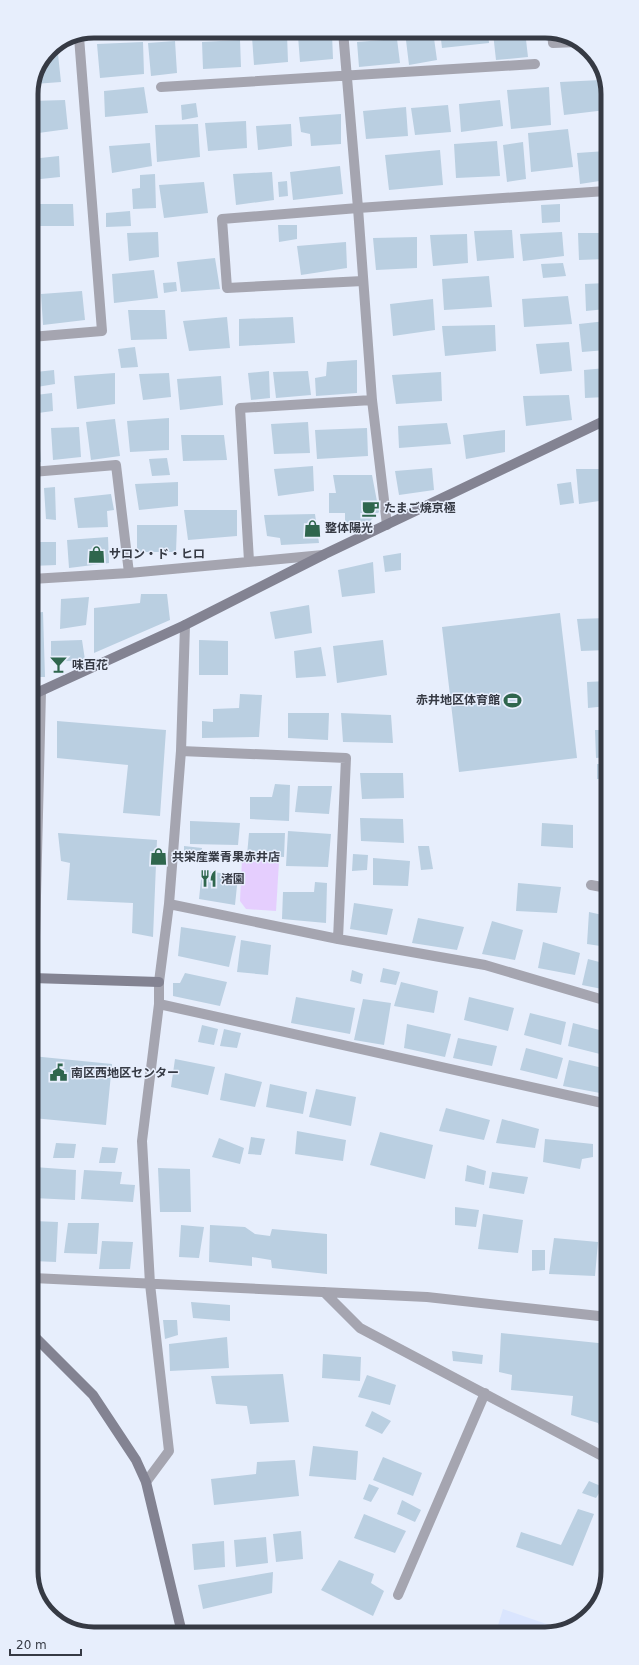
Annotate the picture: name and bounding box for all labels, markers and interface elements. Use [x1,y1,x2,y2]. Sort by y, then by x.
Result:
cafe icon: たまご焼京極 [361,498,381,518]
place label: たまご焼京極 [384,501,456,515]
shop icon: 整体陽光 [302,518,322,538]
place label: 整体陽光 [325,521,373,535]
shop icon: サロン・ド・ヒロ [86,544,106,564]
place label: サロン・ド・ヒロ [109,547,205,561]
bar icon: 味百花 [49,655,69,675]
place label: 味百花 [72,658,108,672]
sports icon: 赤井地区体育館 [503,690,523,710]
place label: 赤井地区体育館 [416,693,500,707]
shop icon: 共栄産業青果赤井店 [149,847,169,867]
place label: 共栄産業青果赤井店 [172,850,280,864]
restaurant icon: 渚園 [198,869,218,889]
place label: 渚園 [221,872,245,886]
public building icon: 南区西地区センター [48,1063,68,1083]
place label: 南区西地区センター [71,1066,179,1080]
scale bar [10,1631,81,1657]
text: 20 m [16,1638,47,1652]

